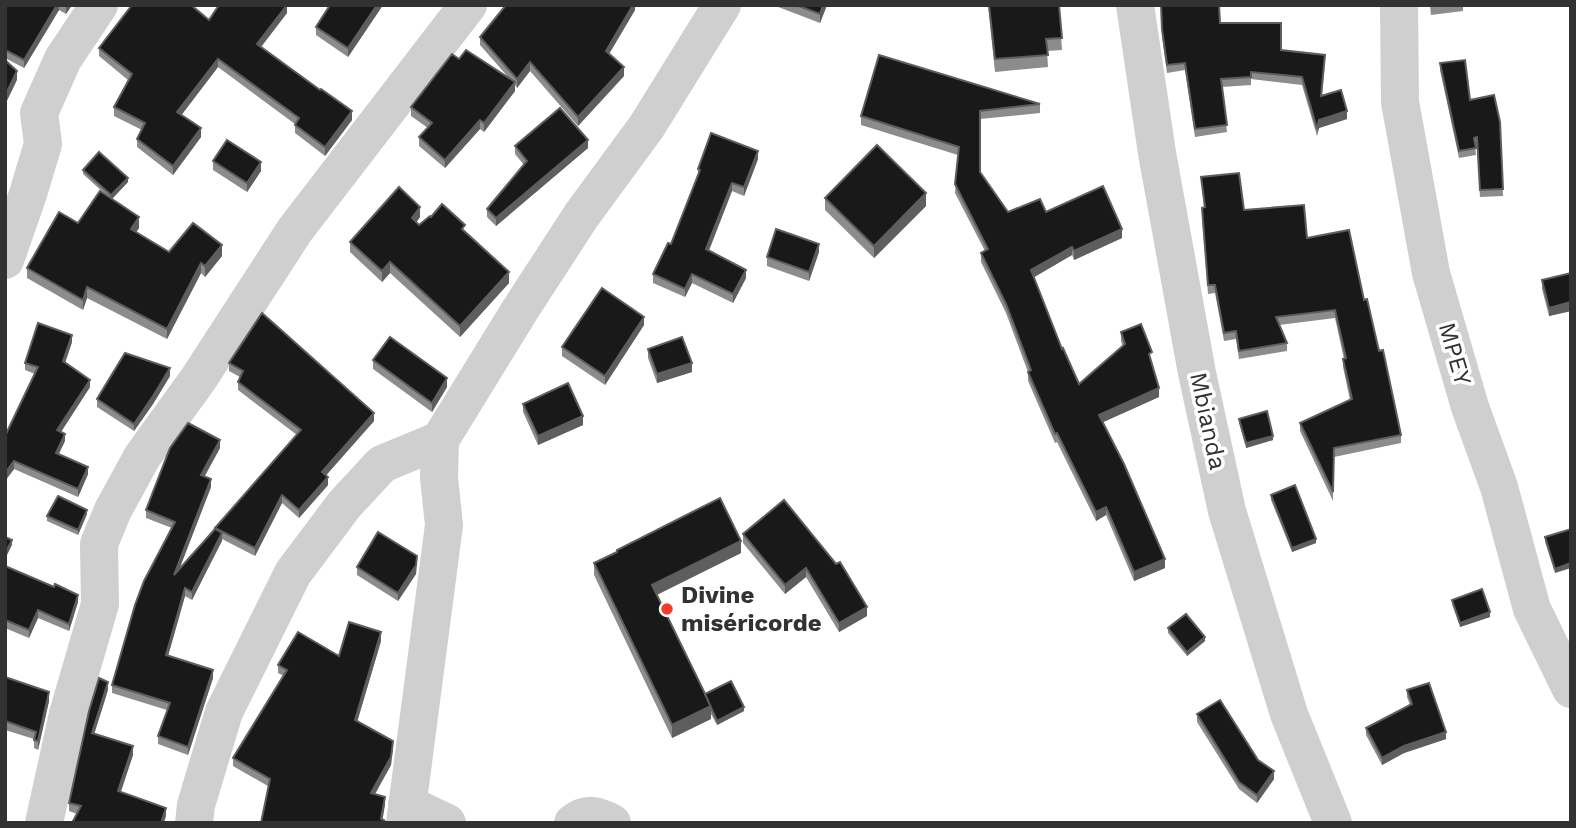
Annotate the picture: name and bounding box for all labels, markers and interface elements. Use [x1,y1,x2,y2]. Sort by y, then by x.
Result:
street label: MPEY [1433,319,1477,389]
street label: Mbianda [1184,370,1232,472]
place label: Divine miséricorde [681,581,822,637]
marker: Divine miséricorde [659,601,675,617]

